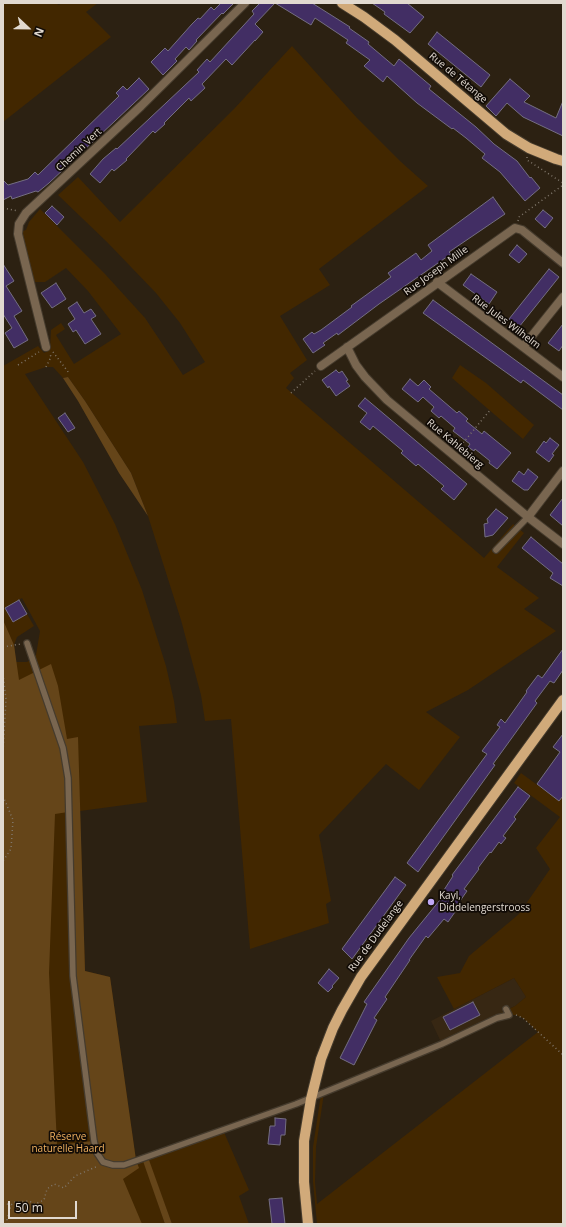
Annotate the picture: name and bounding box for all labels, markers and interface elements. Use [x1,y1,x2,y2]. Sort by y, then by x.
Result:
north arrow [8,8,48,48]
text: N [31,26,48,40]
street label: Rue de Tétange [426,50,490,106]
street label: Chemin Vert [54,126,104,174]
street label: Rue Joseph Mille [401,244,471,298]
street label: Rue Jules Wilhelm [469,292,543,352]
street label: Rue Kahlebierg [424,417,486,471]
place label: Kayl, Diddelengerstrooss [439,890,530,914]
marker: Kayl, Diddelengerstrooss [426,897,436,907]
street label: Rue de Dudelange [346,898,406,974]
park label: Réserve naturelle Haard [31,1131,105,1154]
scale bar [10,1193,79,1219]
text: 50 m [15,1199,43,1216]

